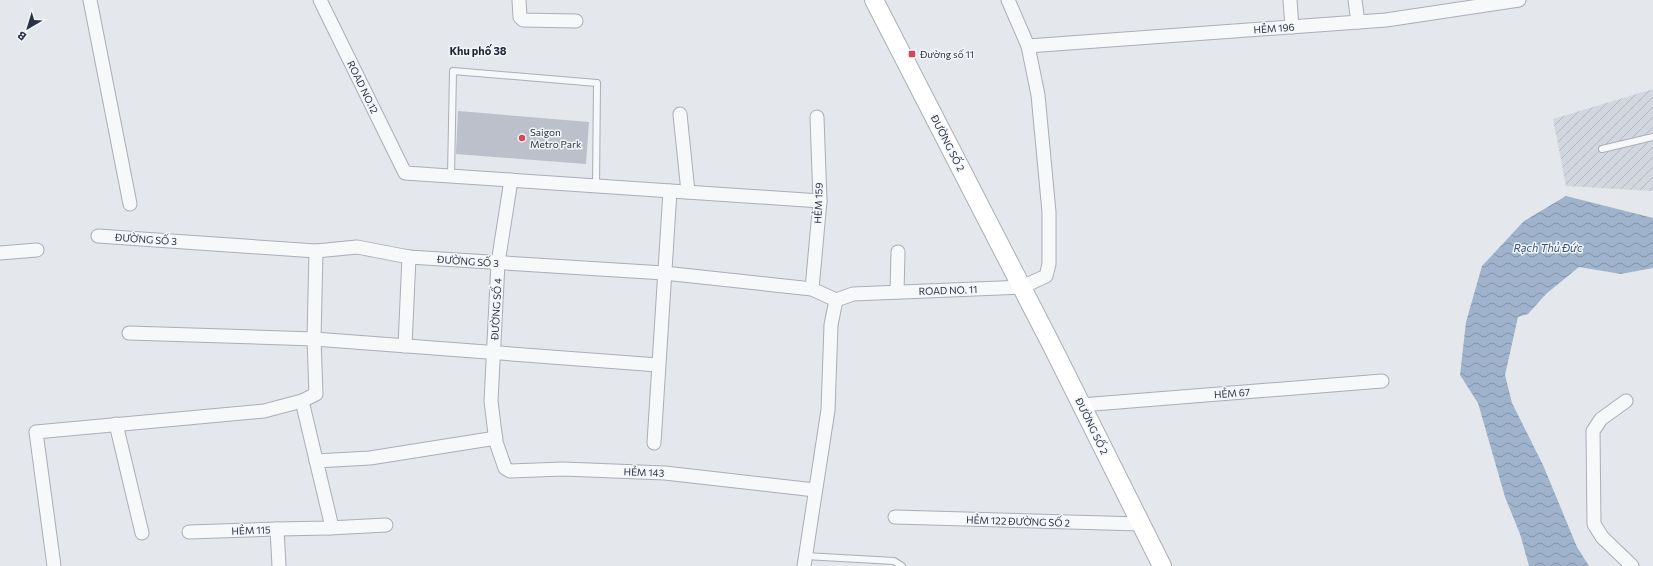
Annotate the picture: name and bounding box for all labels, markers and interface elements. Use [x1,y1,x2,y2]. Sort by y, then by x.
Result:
north arrow [8,8,48,48]
street label: HẺM 196 [1253,21,1295,35]
text: B [15,29,28,44]
district label: Khu phố 38 [449,44,507,57]
place label: Đường số 11 [919,48,974,60]
marker: Đường số 11 [907,49,917,59]
street label: ROAD NO.12 [345,59,381,116]
street label: ĐƯỜNG SỐ 2 [928,111,968,174]
place label: Saigon Metro Park [530,126,582,150]
marker: Saigon Metro Park [517,133,527,143]
street label: HẺM 159 [811,182,825,224]
street label: ĐƯỜNG SỐ 3 [114,230,178,247]
water label: Rạch Thủ Đức [1514,241,1583,254]
street label: ĐƯỜNG SỐ 3 [436,252,500,269]
street label: ĐƯỜNG SỐ 4 [487,278,504,341]
street label: ROAD NO. 11 [918,283,978,297]
street label: HẺM 67 [1214,386,1250,400]
street label: ĐƯỜNG SỐ 2 [1073,394,1112,457]
street label: HẺM 143 [623,465,665,479]
street label: HẺM 122 ĐƯỜNG SỐ 2 [966,512,1071,529]
street label: HẺM 115 [231,523,271,537]

